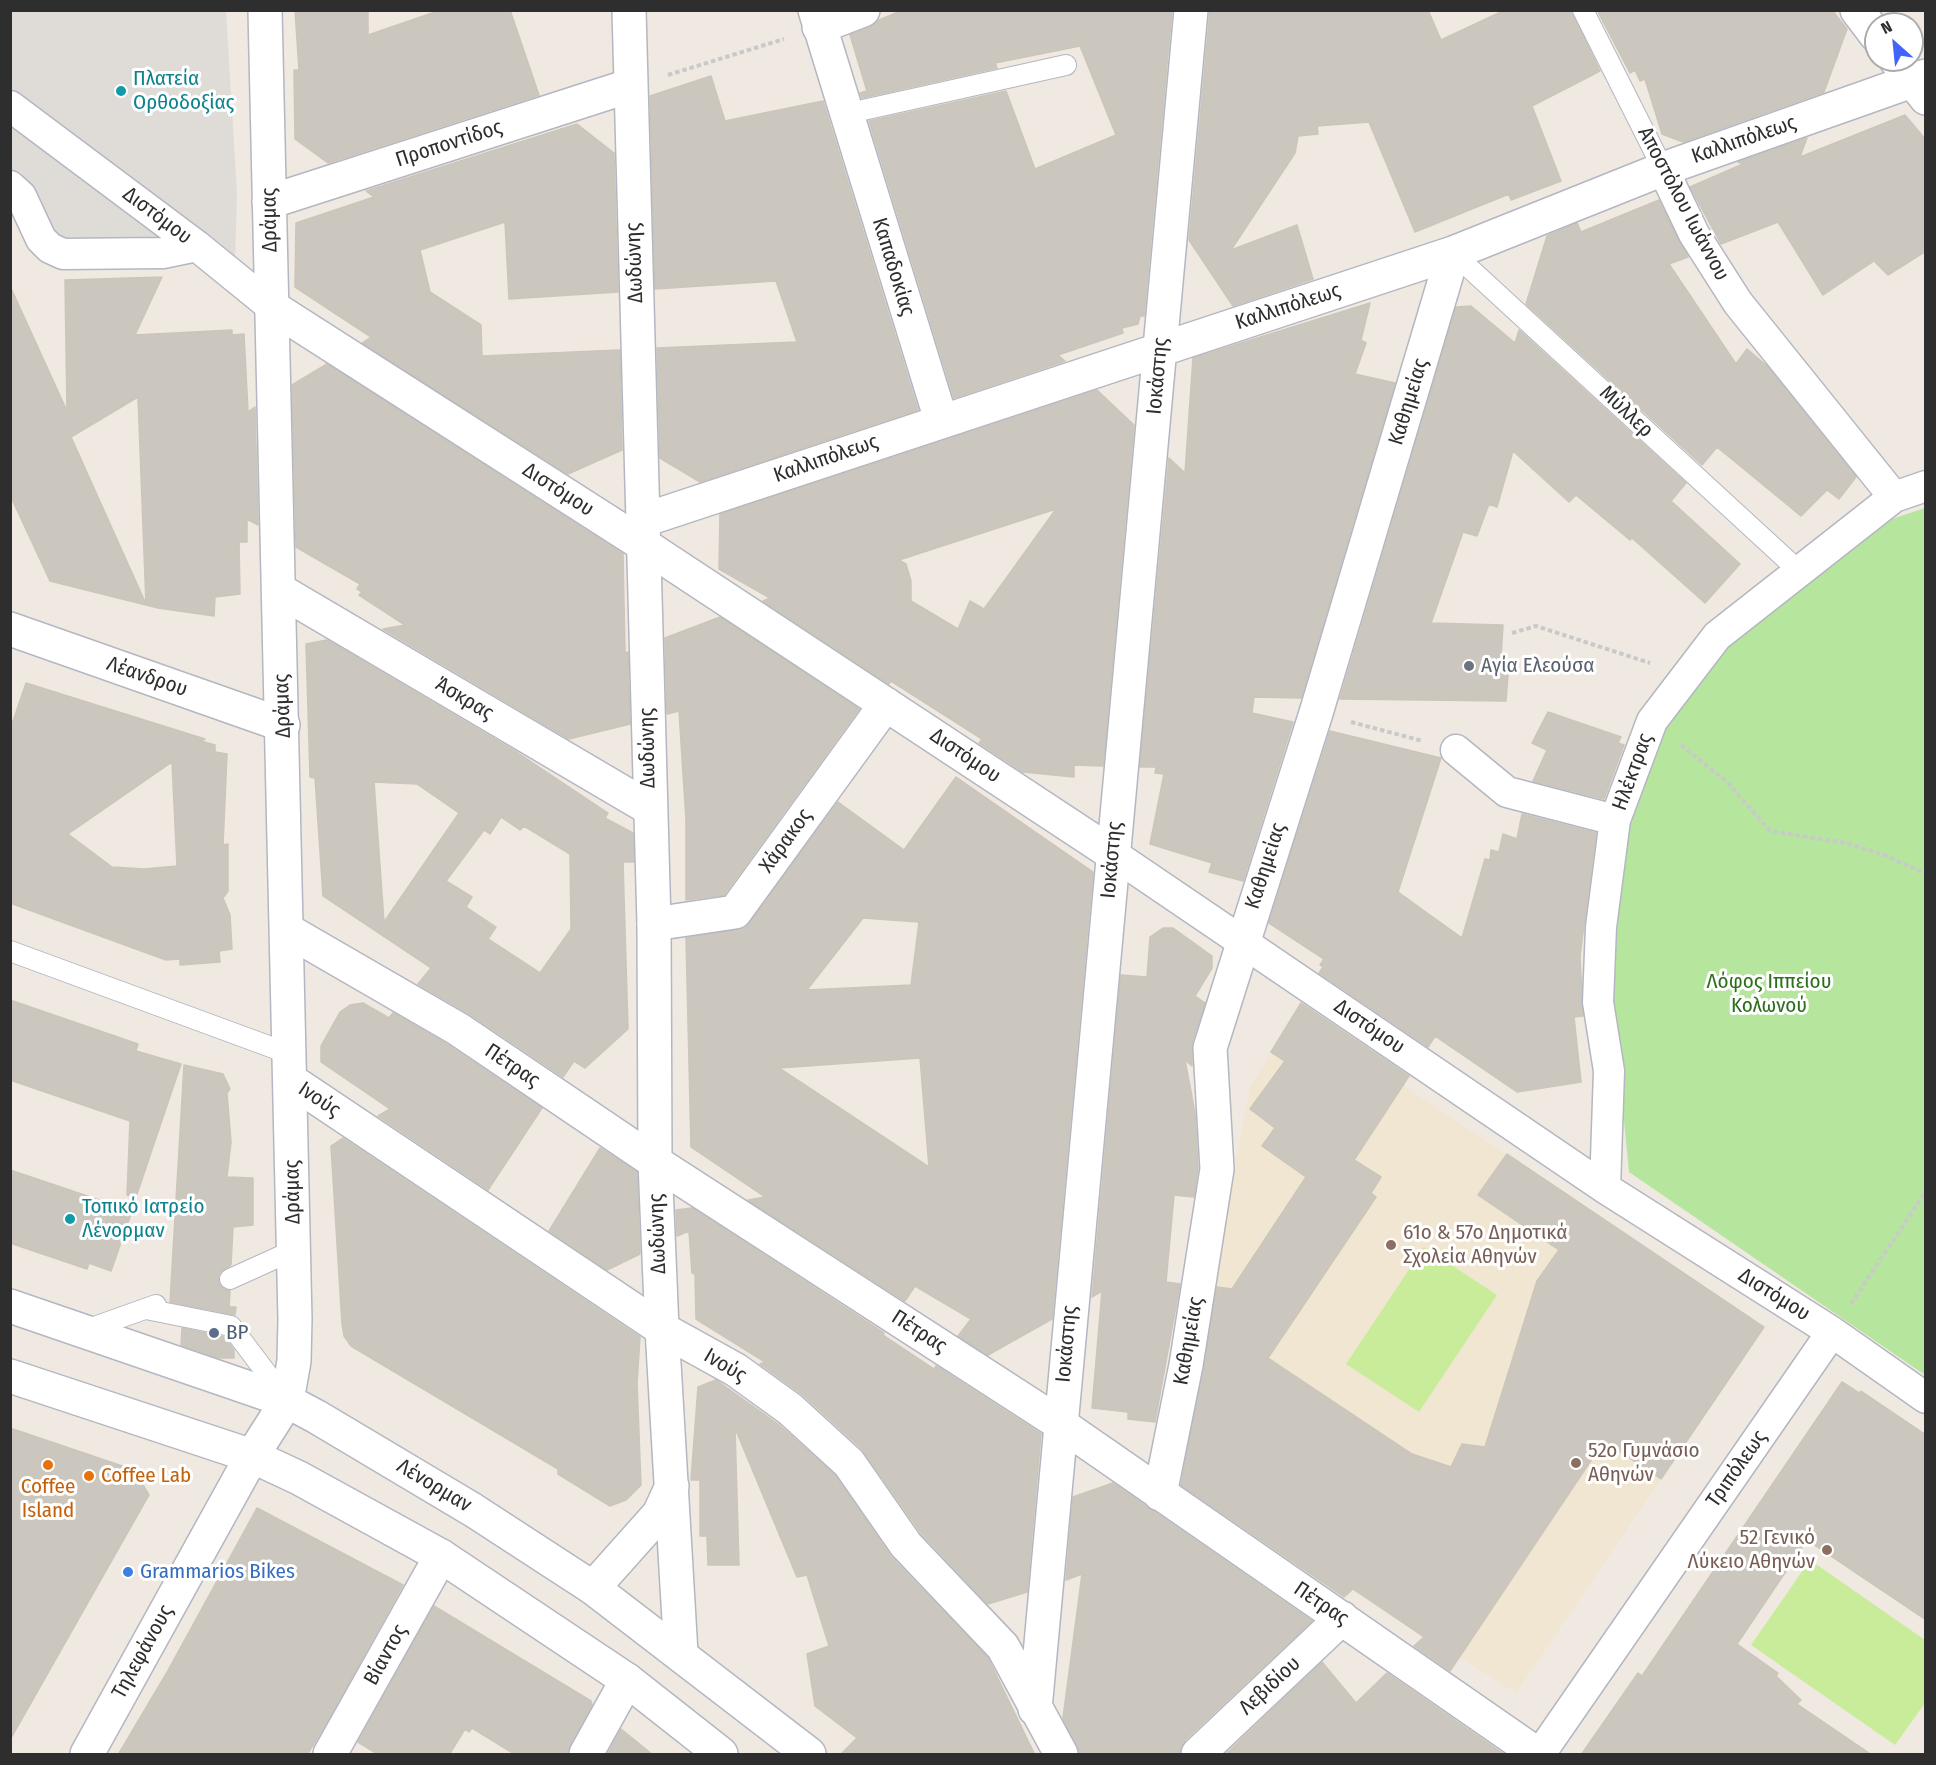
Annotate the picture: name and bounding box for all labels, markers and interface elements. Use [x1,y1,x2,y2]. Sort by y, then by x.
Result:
north arrow [1864,12,1924,72]
text: N [1878,17,1895,38]
place label: Πλατεία Ορθοδοξίας [133,66,234,116]
marker: Πλατεία Ορθοδοξίας [114,84,128,98]
street label: Καλλιπόλεως [1688,110,1800,170]
street label: Προποντίδος [393,115,505,173]
street label: Αποστόλου Ιωάννου [1632,123,1734,285]
street label: Διστόμου [118,182,196,250]
street label: Δράμας [257,187,283,253]
street label: Καπαδοκίας [866,215,920,319]
street label: Δωδώνης [621,222,649,304]
street label: Καλλιπόλεως [1232,278,1344,336]
street label: Ιοκάστης [1142,336,1174,416]
street label: Καθημείας [1384,356,1434,448]
street label: Μύλλερ [1594,381,1658,443]
street label: Καλλιπόλεως [770,429,882,489]
street label: Διστόμου [518,458,598,522]
street label: Λέανδρου [103,651,191,703]
place label: Αγία Ελεούσα [1481,653,1594,679]
marker: Αγία Ελεούσα [1462,659,1476,673]
street label: Άσκρας [430,672,498,726]
street label: Δράμας [269,673,297,739]
street label: Δωδώνης [635,707,661,789]
street label: Διστόμου [925,723,1005,789]
street label: Ηλέκτρας [1607,730,1659,814]
street label: Χάρακος [754,804,818,878]
street label: Ιοκάστης [1096,820,1128,900]
street label: Καθημείας [1240,820,1292,912]
park label: Λόφος Ιππείου Κολωνού [1707,969,1831,1019]
street label: Διστόμου [1329,994,1409,1060]
street label: Πέτρας [480,1039,544,1093]
street label: Ινούς [293,1077,345,1123]
street label: Δράμας [280,1159,306,1225]
street label: Δωδώνης [644,1193,672,1275]
place label: Τοπικό Ιατρείο Λένορμαν [82,1194,204,1244]
marker: Τοπικό Ιατρείο Λένορμαν [63,1212,77,1226]
place label: 61ο & 57ο Δημοτικά Σχολεία Αθηνών [1403,1220,1567,1270]
marker: 61ο & 57ο Δημοτικά Σχολεία Αθηνών [1384,1238,1398,1252]
street label: Διστόμου [1733,1263,1815,1327]
street label: Καθημείας [1169,1295,1209,1387]
street label: Ιοκάστης [1051,1304,1083,1384]
street label: Πέτρας [887,1305,951,1359]
place label: BP [226,1320,248,1346]
marker: BP [207,1326,221,1340]
street label: Ινούς [699,1344,751,1388]
street label: Τριπόλεως [1701,1426,1773,1512]
place label: 52ο Γυμνάσιο Αθηνών [1588,1438,1699,1488]
street label: Λένορμαν [392,1454,476,1518]
marker: 52ο Γυμνάσιο Αθηνών [1569,1456,1583,1470]
marker: Coffee Island [41,1458,55,1472]
place label: Coffee Lab [101,1463,191,1489]
marker: Coffee Lab [82,1469,96,1483]
place label: Coffee Island [21,1474,75,1524]
place label: 52 Γενικό Λύκειο Αθηνών [1688,1525,1815,1575]
marker: 52 Γενικό Λύκειο Αθηνών [1820,1543,1834,1557]
place label: Grammarios Bikes [140,1559,295,1585]
marker: Grammarios Bikes [121,1565,135,1579]
street label: Πέτρας [1289,1577,1353,1631]
street label: Τηλεφάνους [107,1601,179,1703]
street label: Βίαντος [359,1620,413,1690]
street label: Λεβιδίου [1234,1651,1306,1721]

